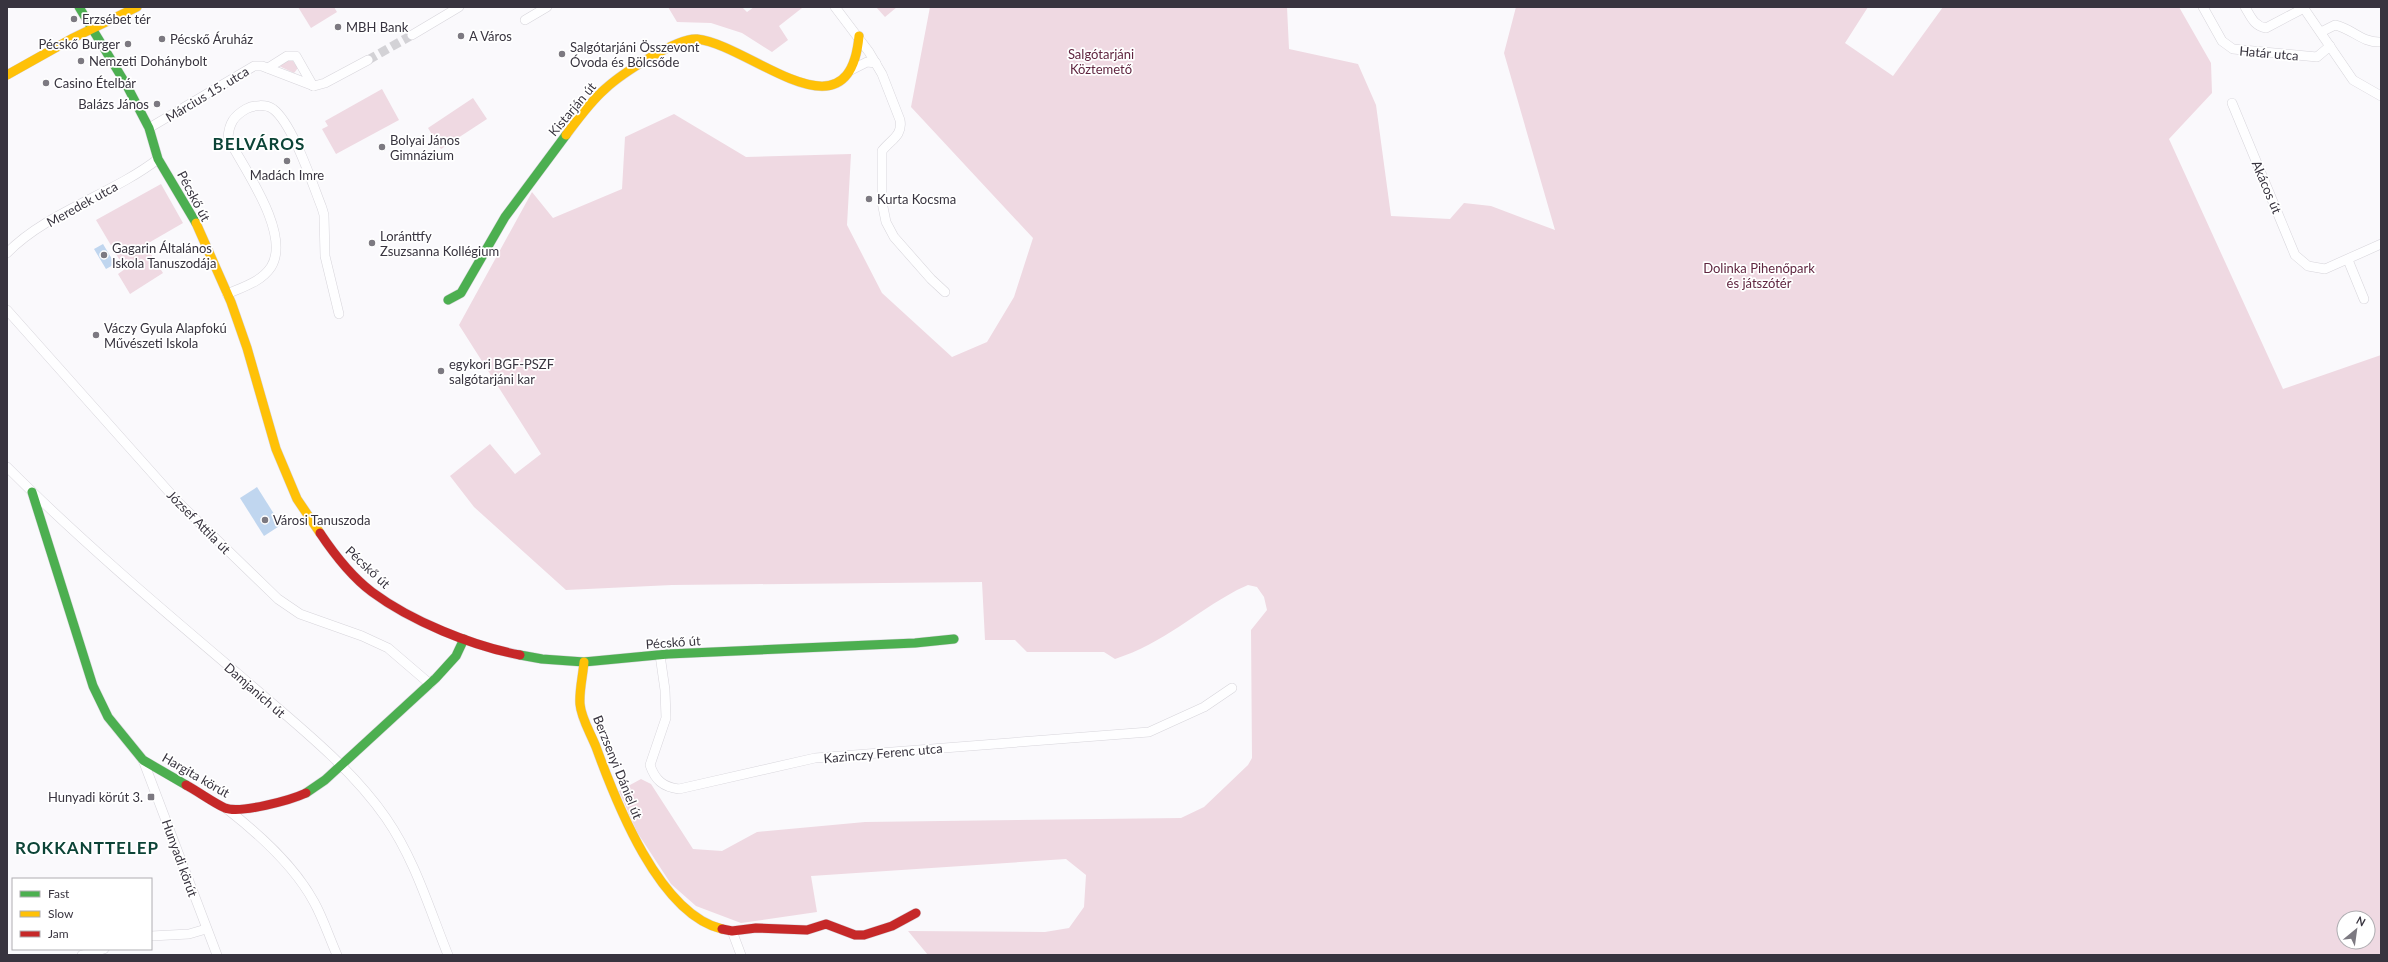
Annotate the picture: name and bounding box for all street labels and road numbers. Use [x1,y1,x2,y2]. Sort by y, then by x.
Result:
street label: Határ utca [2239,42,2299,64]
street label: Március 15. utca [162,63,252,125]
street label: Kistarján út [545,79,599,139]
street label: Akácos út [2249,158,2285,216]
street label: Pécskő út [174,168,214,224]
street label: Meredek utca [44,178,120,230]
street label: József Attila út [164,487,234,557]
street label: Pécskő út [342,542,394,592]
street label: Pécskő út [645,632,701,652]
street label: Damjanich út [221,659,289,721]
street label: Berzsenyi Dániel út [590,713,646,821]
street label: Kazinczy Ferenc utca [823,740,943,766]
street label: Hargita körút [159,749,233,801]
street label: Hunyadi körút [159,817,202,899]

